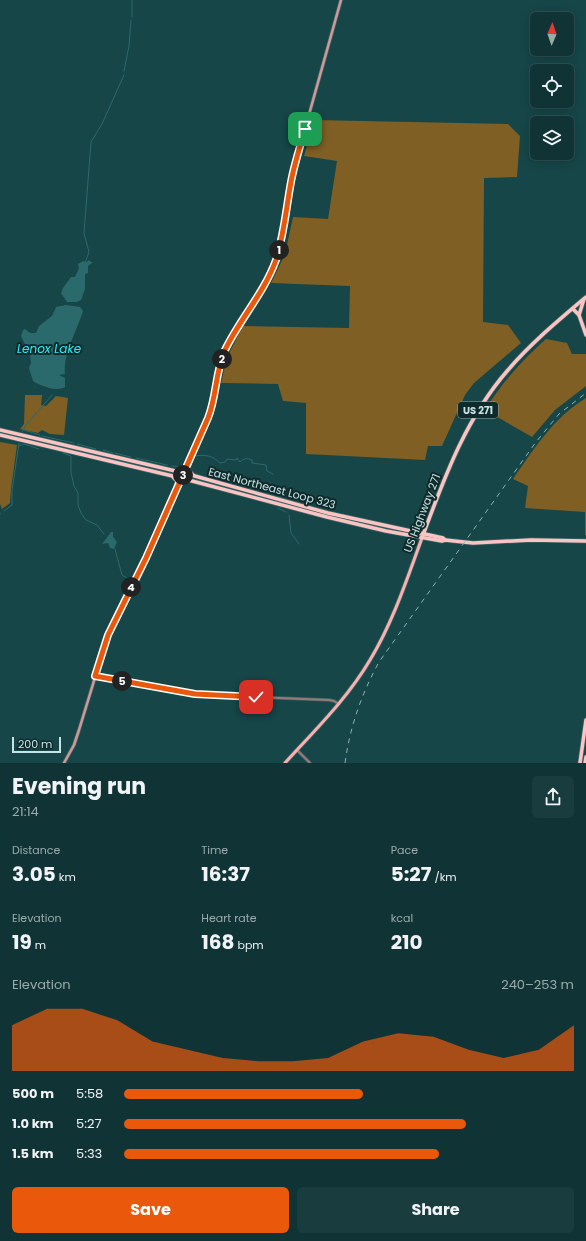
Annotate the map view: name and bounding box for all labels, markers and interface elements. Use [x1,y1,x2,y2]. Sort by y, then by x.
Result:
north arrow [530,12,574,56]
map controls [530,12,574,160]
button: locate [530,64,574,108]
pin [288,112,322,146]
button: layers [530,116,574,160]
icon: arrive [294,118,316,140]
pin: 1 [269,240,289,260]
text: 1 [277,242,281,258]
water label: Lenox Lake [17,340,82,357]
pin: 2 [212,349,232,369]
text: 2 [219,351,225,367]
road number: US 271 [458,402,498,418]
street label: East Northeast Loop 323 [207,463,337,513]
pin: 3 [173,465,193,485]
text: 3 [180,467,186,483]
street label: US Highway 271 [400,471,444,555]
pin: 4 [121,577,141,597]
text: 4 [127,579,135,595]
pin: 5 [112,671,132,691]
text: 5 [118,673,126,689]
pin [239,680,273,714]
icon: check [245,686,267,708]
scale bar [12,735,61,754]
text: 200 m [18,736,52,752]
text: Evening run [12,771,146,802]
button: share [532,776,574,818]
text: 21:14 [12,802,39,821]
text: Distance [12,842,60,858]
text: Time [201,842,228,858]
text: Pace [391,842,418,858]
text: 3.05 [12,860,56,888]
text: 16:37 [201,860,250,888]
text: 5:27 [391,860,431,888]
text: km [56,869,76,885]
text: /km [431,869,457,885]
text: Elevation [12,910,62,926]
text: Heart rate [201,910,257,926]
text: kcal [391,910,413,926]
text: 19 [12,928,32,956]
text: 168 [201,928,235,956]
text: 210 [391,928,423,956]
text: m [32,937,46,953]
text: bpm [235,937,264,953]
text: Elevation [12,975,71,994]
text: 240–253 m [501,975,574,994]
text: 500 m [12,1084,54,1103]
text: 5:58 [76,1084,103,1103]
text: 1.0 km [12,1114,54,1133]
text: 5:27 [76,1114,102,1133]
text: 1.5 km [12,1144,54,1163]
text: 5:33 [76,1144,102,1163]
button: Save [12,1187,289,1233]
button: Share [297,1187,574,1233]

